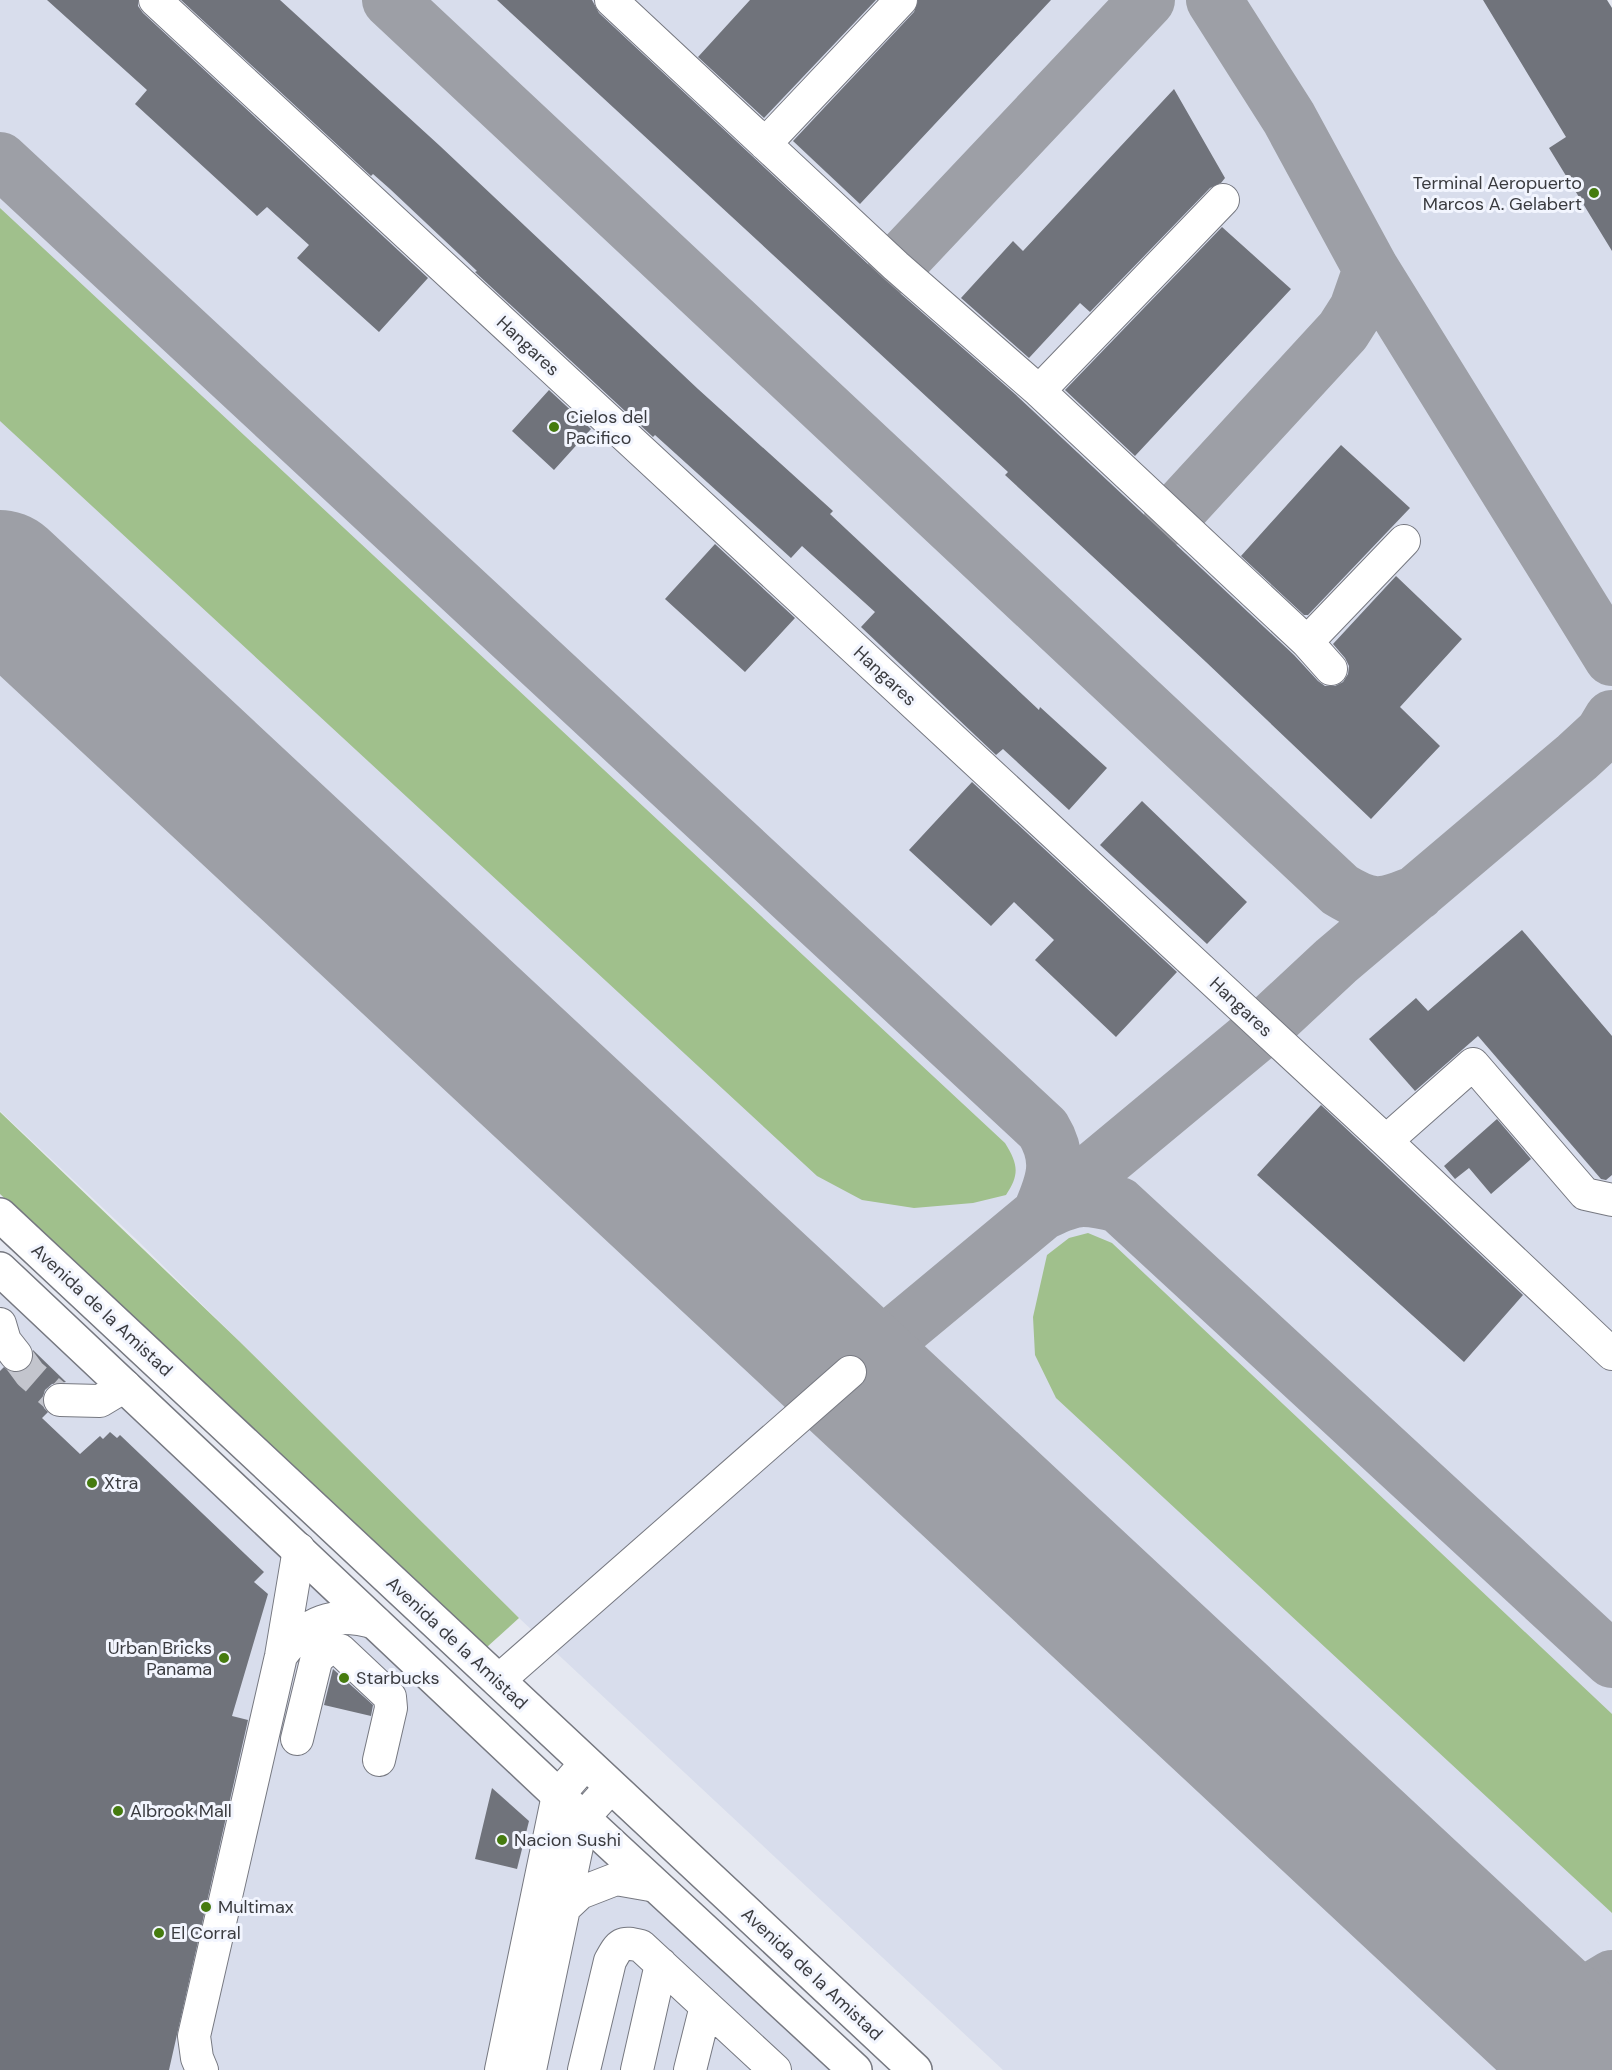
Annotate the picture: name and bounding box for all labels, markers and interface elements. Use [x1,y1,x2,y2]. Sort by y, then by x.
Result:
place label: Terminal Aeropuerto Marcos A. Gelabert [1413,171,1582,216]
marker: Terminal Aeropuerto Marcos A. Gelabert [1587,186,1601,200]
street label: Hangares [491,311,565,381]
place label: Cielos del Pacifico [566,405,648,450]
marker: Cielos del Pacifico [547,420,561,434]
street label: Hangares [848,641,922,711]
street label: Hangares [1204,972,1278,1042]
street label: Avenida de la Amistad [26,1238,178,1382]
place label: Xtra [104,1471,138,1495]
marker: Xtra [85,1476,99,1490]
street label: Avenida de la Amistad [381,1571,533,1715]
place label: Urban Bricks Panama [108,1636,212,1681]
marker: Urban Bricks Panama [217,1651,231,1665]
place label: Starbucks [356,1666,439,1690]
marker: Starbucks [337,1671,351,1685]
place label: Albrook Mall [130,1799,232,1823]
marker: Albrook Mall [111,1804,125,1818]
place label: Nacion Sushi [514,1828,621,1852]
marker: Nacion Sushi [495,1833,509,1847]
place label: Multimax [218,1895,294,1919]
marker: Multimax [199,1900,213,1914]
street label: Avenida de la Amistad [736,1902,888,2046]
place label: El Corral [171,1921,241,1945]
marker: El Corral [152,1926,166,1940]

